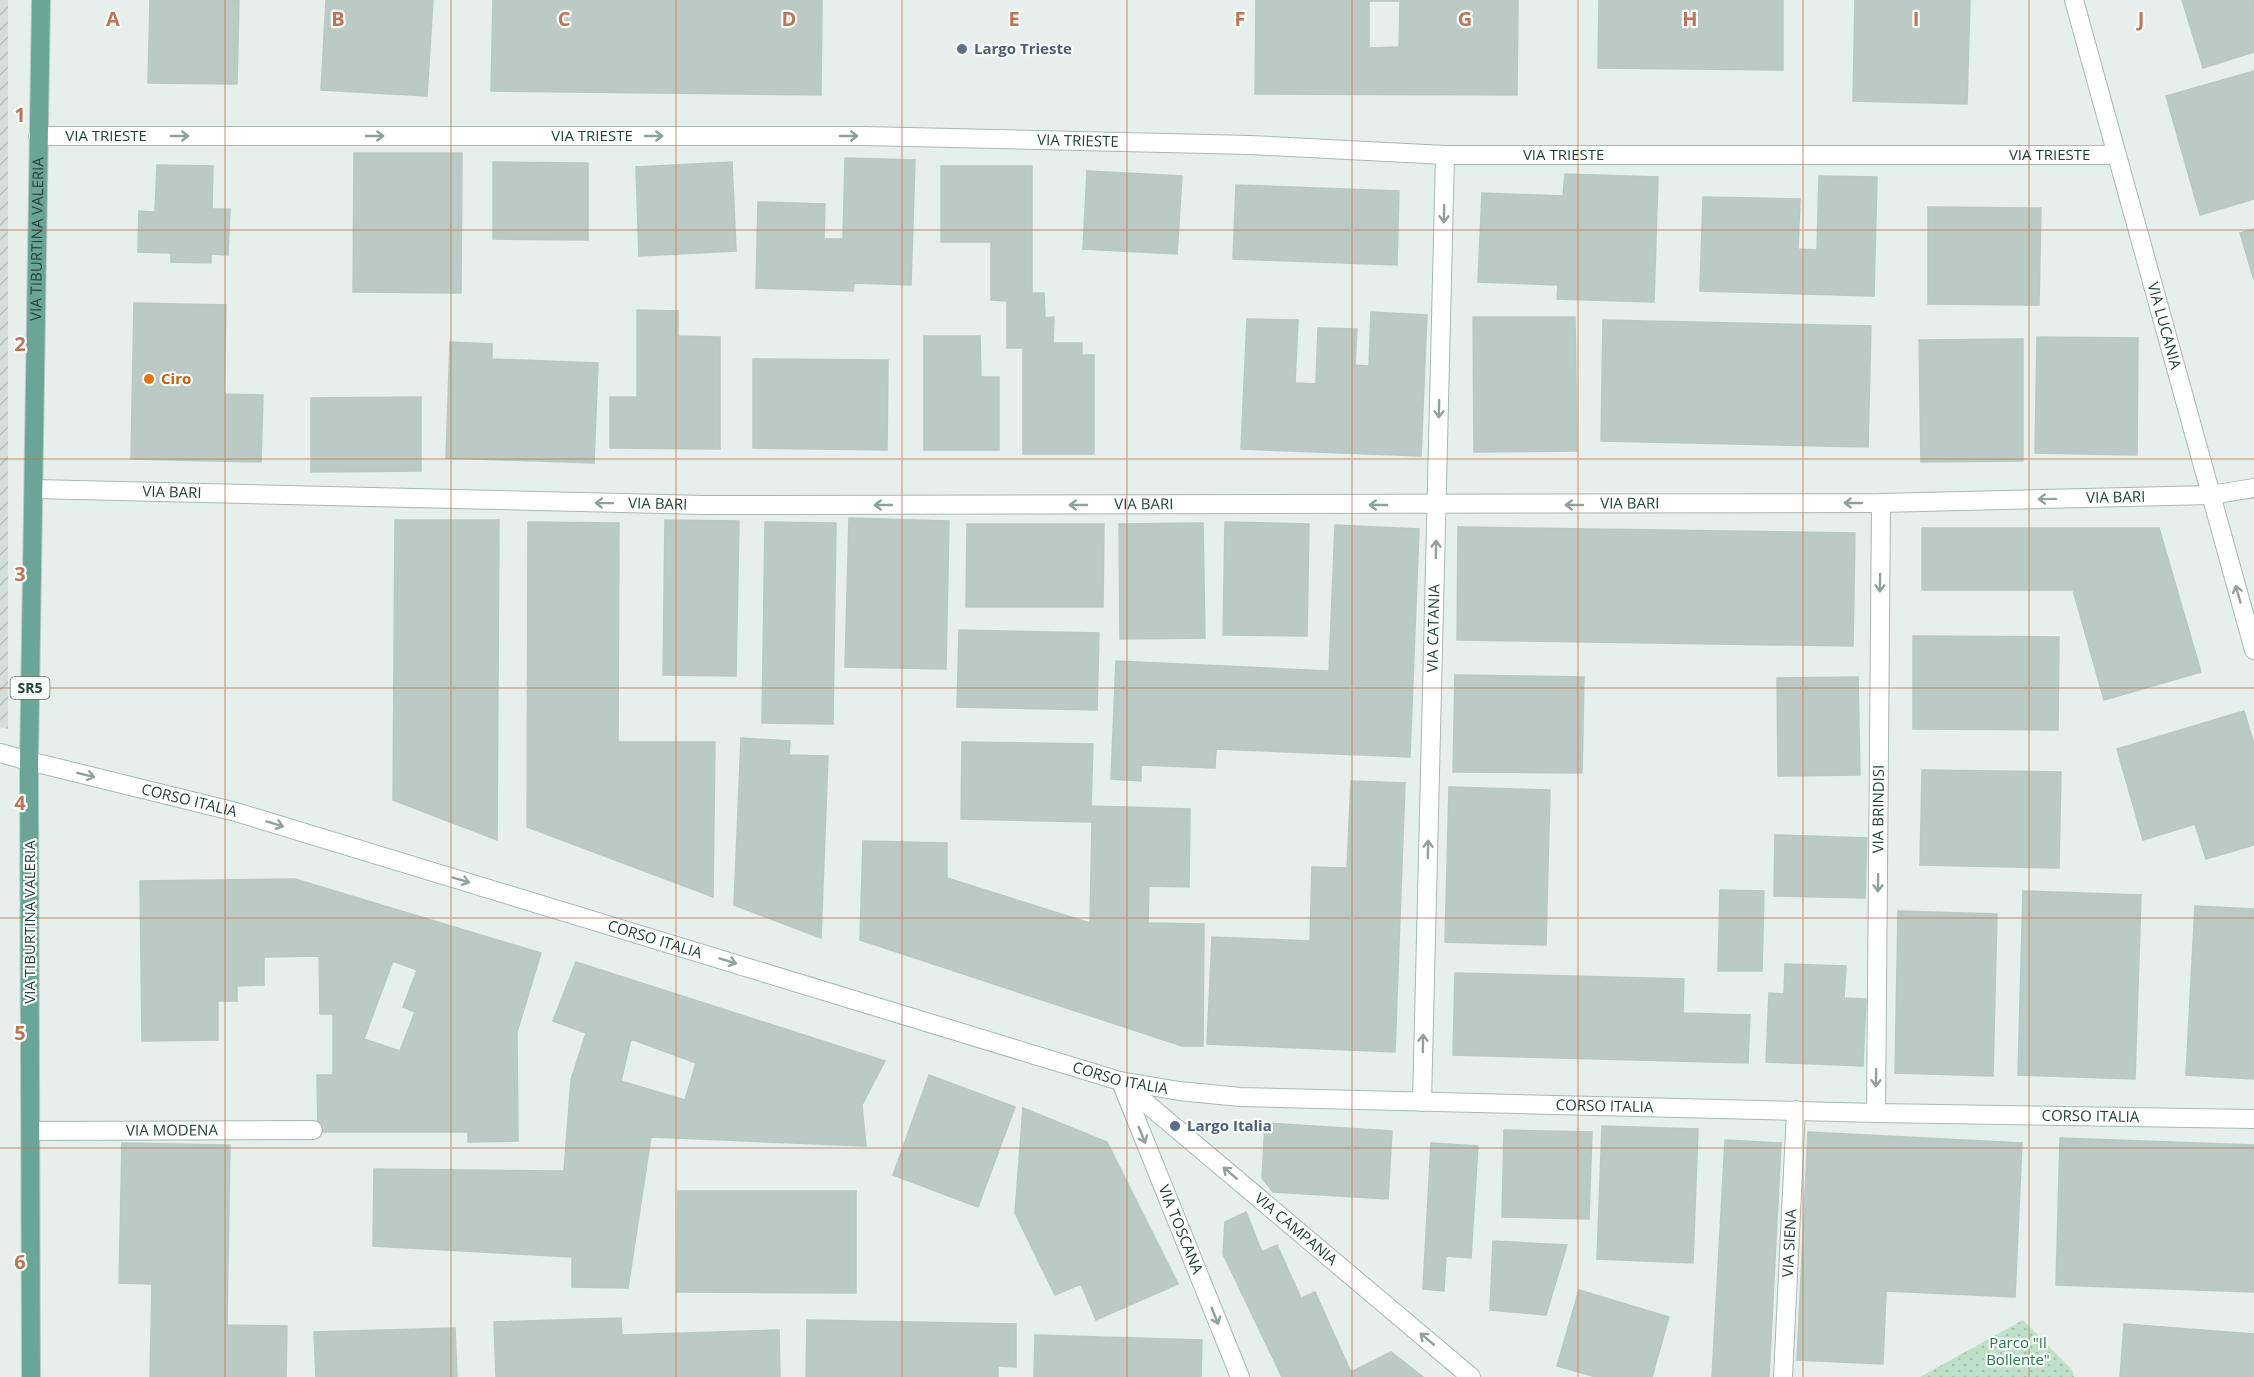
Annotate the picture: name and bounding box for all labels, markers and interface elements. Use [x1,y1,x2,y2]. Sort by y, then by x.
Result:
text: A [106,5,120,32]
text: B [331,5,345,32]
text: C [558,5,571,32]
text: D [782,5,796,32]
text: E [1008,5,1020,32]
text: F [1235,5,1245,32]
text: G [1458,5,1472,32]
text: H [1682,5,1698,32]
text: I [1913,5,1919,32]
text: J [2136,5,2144,32]
place label: Largo Trieste [974,38,1072,58]
marker: Largo Trieste [955,42,969,56]
text: 1 [14,101,26,128]
street label: VIA TRIESTE [65,125,147,145]
street label: VIA TRIESTE [551,125,633,145]
street label: VIA TRIESTE [1037,129,1119,151]
one-way arrow [170,130,190,142]
one-way arrow [365,130,385,142]
one-way arrow [644,130,664,142]
one-way arrow [839,130,859,142]
street label: VIA TRIESTE [1523,144,1604,164]
street label: VIA TRIESTE [2009,144,2090,164]
street label: VIA TIBURTINA VALERIA [25,157,48,321]
one-way arrow [1438,203,1450,223]
street label: VIA LUCANIA [2144,280,2187,372]
text: 2 [14,330,26,357]
place label: Ciro [161,368,191,388]
marker: Ciro [142,372,156,386]
one-way arrow [1433,398,1445,418]
street label: VIA BARI [142,481,202,502]
street label: VIA BARI [2086,486,2146,507]
street label: VIA BARI [628,492,688,514]
street label: VIA BARI [1600,492,1659,512]
street label: VIA BARI [1114,493,1173,513]
one-way arrow [2038,493,2058,505]
one-way arrow [595,497,615,509]
one-way arrow [1843,497,1863,509]
one-way arrow [874,499,894,511]
one-way arrow [1069,499,1089,511]
one-way arrow [1369,499,1389,511]
one-way arrow [1564,499,1584,511]
one-way arrow [1430,539,1441,559]
text: 3 [14,560,26,587]
one-way arrow [1874,572,1886,592]
street label: VIA CATANIA [1421,583,1444,672]
one-way arrow [2232,585,2244,604]
road number: SR5 [10,677,50,699]
street label: VIA BRINDISI [1867,765,1888,853]
one-way arrow [76,769,95,781]
street label: CORSO ITALIA [140,778,240,821]
text: 4 [14,789,26,816]
one-way arrow [265,819,284,830]
one-way arrow [1422,839,1434,859]
street label: VIA TIBURTINA VALERIA [19,840,39,1004]
one-way arrow [1872,872,1884,892]
one-way arrow [451,875,470,886]
street label: CORSO ITALIA [605,915,705,962]
one-way arrow [718,956,737,967]
text: 5 [14,1019,26,1046]
one-way arrow [1417,1034,1429,1054]
street label: CORSO ITALIA [1070,1056,1170,1098]
one-way arrow [1870,1067,1882,1087]
street label: CORSO ITALIA [1555,1094,1654,1116]
street label: CORSO ITALIA [2041,1105,2140,1126]
place label: Largo Italia [1187,1115,1272,1135]
street label: VIA MODENA [126,1119,218,1140]
marker: Largo Italia [1168,1119,1182,1133]
one-way arrow [1137,1125,1148,1144]
one-way arrow [1223,1166,1238,1180]
street label: VIA TOSCANA [1154,1182,1209,1277]
street label: VIA CAMPANIA [1251,1188,1342,1270]
street label: VIA SIENA [1777,1208,1800,1278]
text: 6 [14,1248,26,1275]
one-way arrow [1210,1306,1221,1325]
one-way arrow [1420,1332,1435,1346]
park label: Parco "Il Bollente" [1986,1332,2050,1369]

